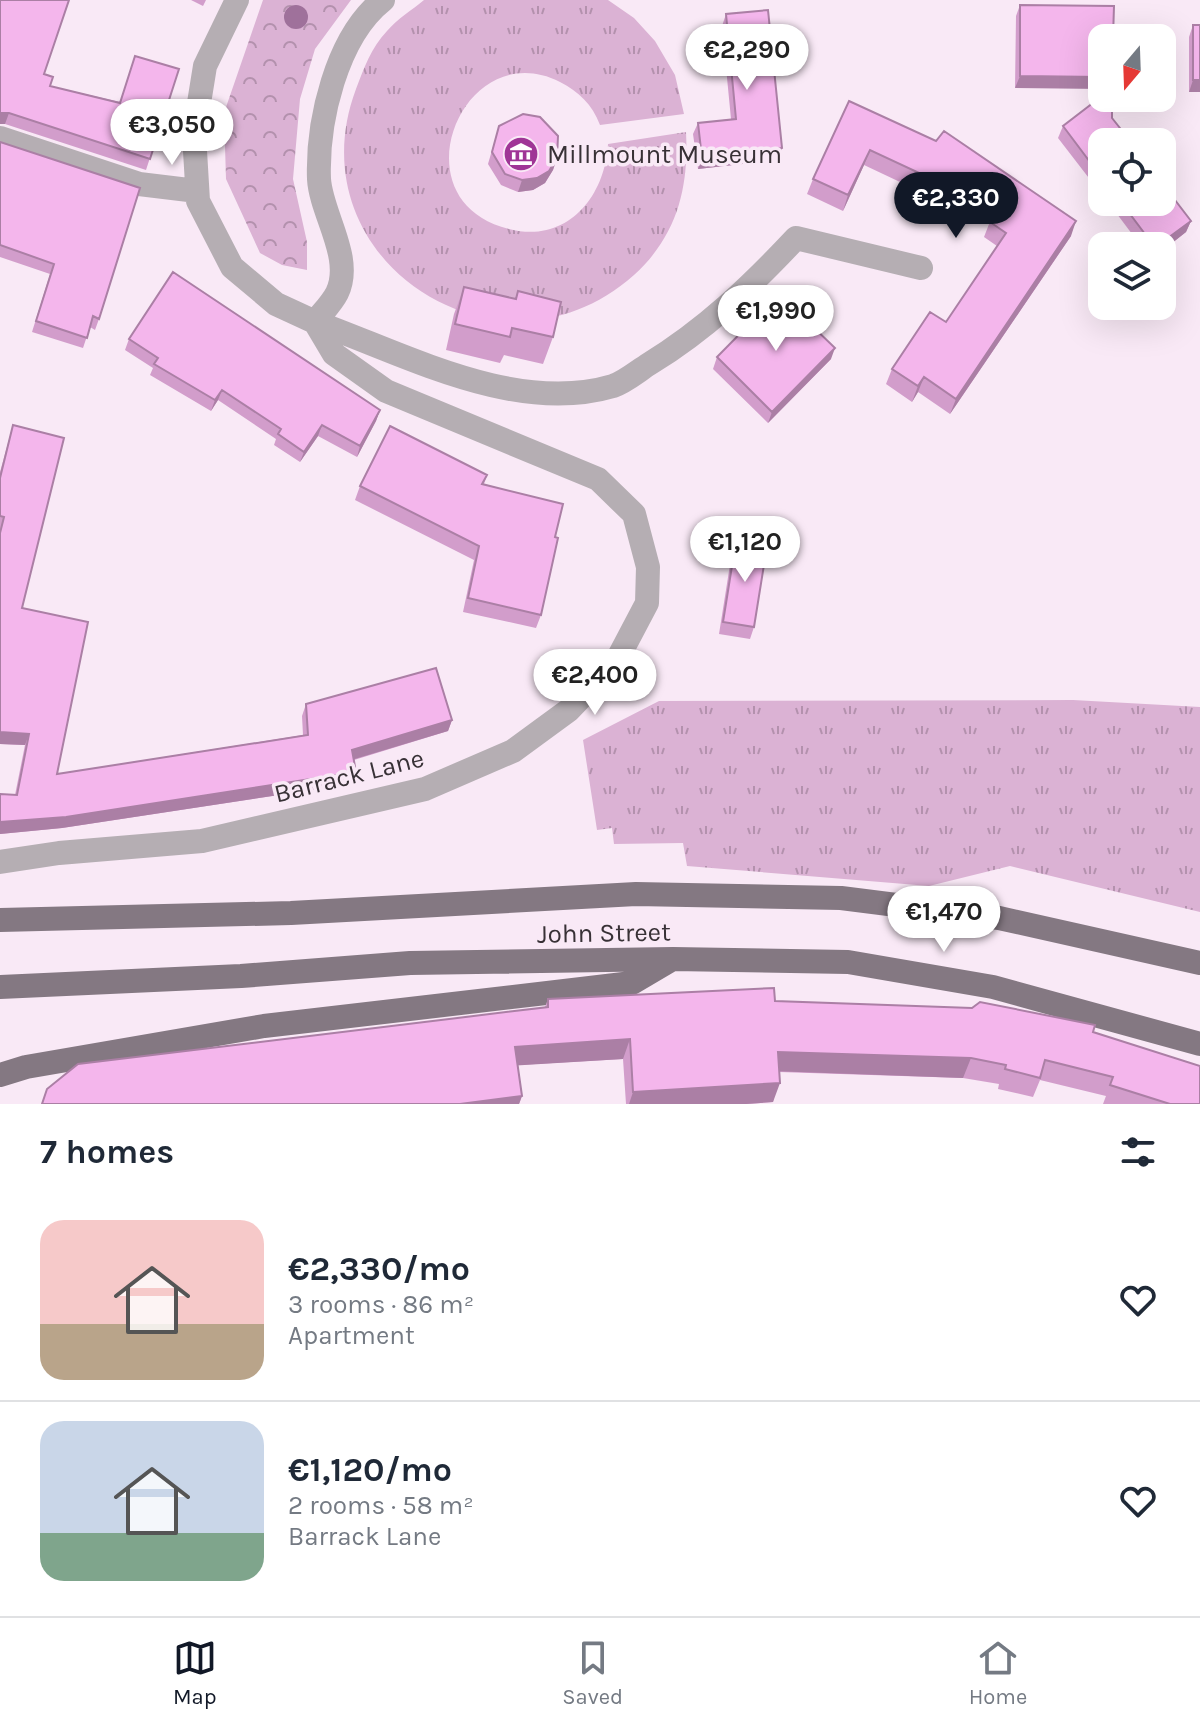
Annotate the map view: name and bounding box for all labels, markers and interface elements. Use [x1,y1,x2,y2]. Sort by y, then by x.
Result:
pin: €2,290 [682,24,812,92]
north arrow [1088,24,1176,112]
map controls [1088,24,1176,320]
text: €2,290 [704,34,790,65]
pin: €3,050 [107,99,237,167]
text: €3,050 [128,109,216,140]
button: locate [1088,128,1176,216]
museum icon: Millmount Museum [502,135,540,173]
place label: Millmount Museum [547,139,782,170]
pin: €2,330 [891,172,1021,240]
text: €2,330 [912,182,1000,213]
button: layers [1088,232,1176,320]
pin: €1,990 [711,285,841,353]
text: €1,990 [736,295,816,326]
pin: €1,120 [680,516,810,584]
text: €1,120 [708,526,782,557]
pin: €2,400 [530,649,660,717]
text: €2,400 [551,659,639,690]
street label: Barrack Lane [271,742,427,810]
pin: €1,470 [879,886,1009,954]
text: €1,470 [905,896,983,927]
street label: John Street [537,916,671,950]
icon: filters [1116,1130,1160,1174]
text: 7 homes [40,1132,174,1172]
text: €2,330/mo [288,1249,470,1289]
icon: home [104,1252,200,1348]
icon: heart [1116,1278,1160,1322]
text: 3 rooms · 86 m² [288,1289,474,1320]
text: Apartment [288,1320,415,1351]
text: €1,120/mo [288,1450,452,1490]
icon: home [104,1453,200,1549]
icon: heart [1116,1479,1160,1523]
text: 2 rooms · 58 m² [288,1490,474,1521]
text: Barrack Lane [288,1521,441,1552]
tab: Map [173,1636,217,1710]
tab: Saved [562,1636,623,1710]
tab: Home [969,1636,1027,1710]

